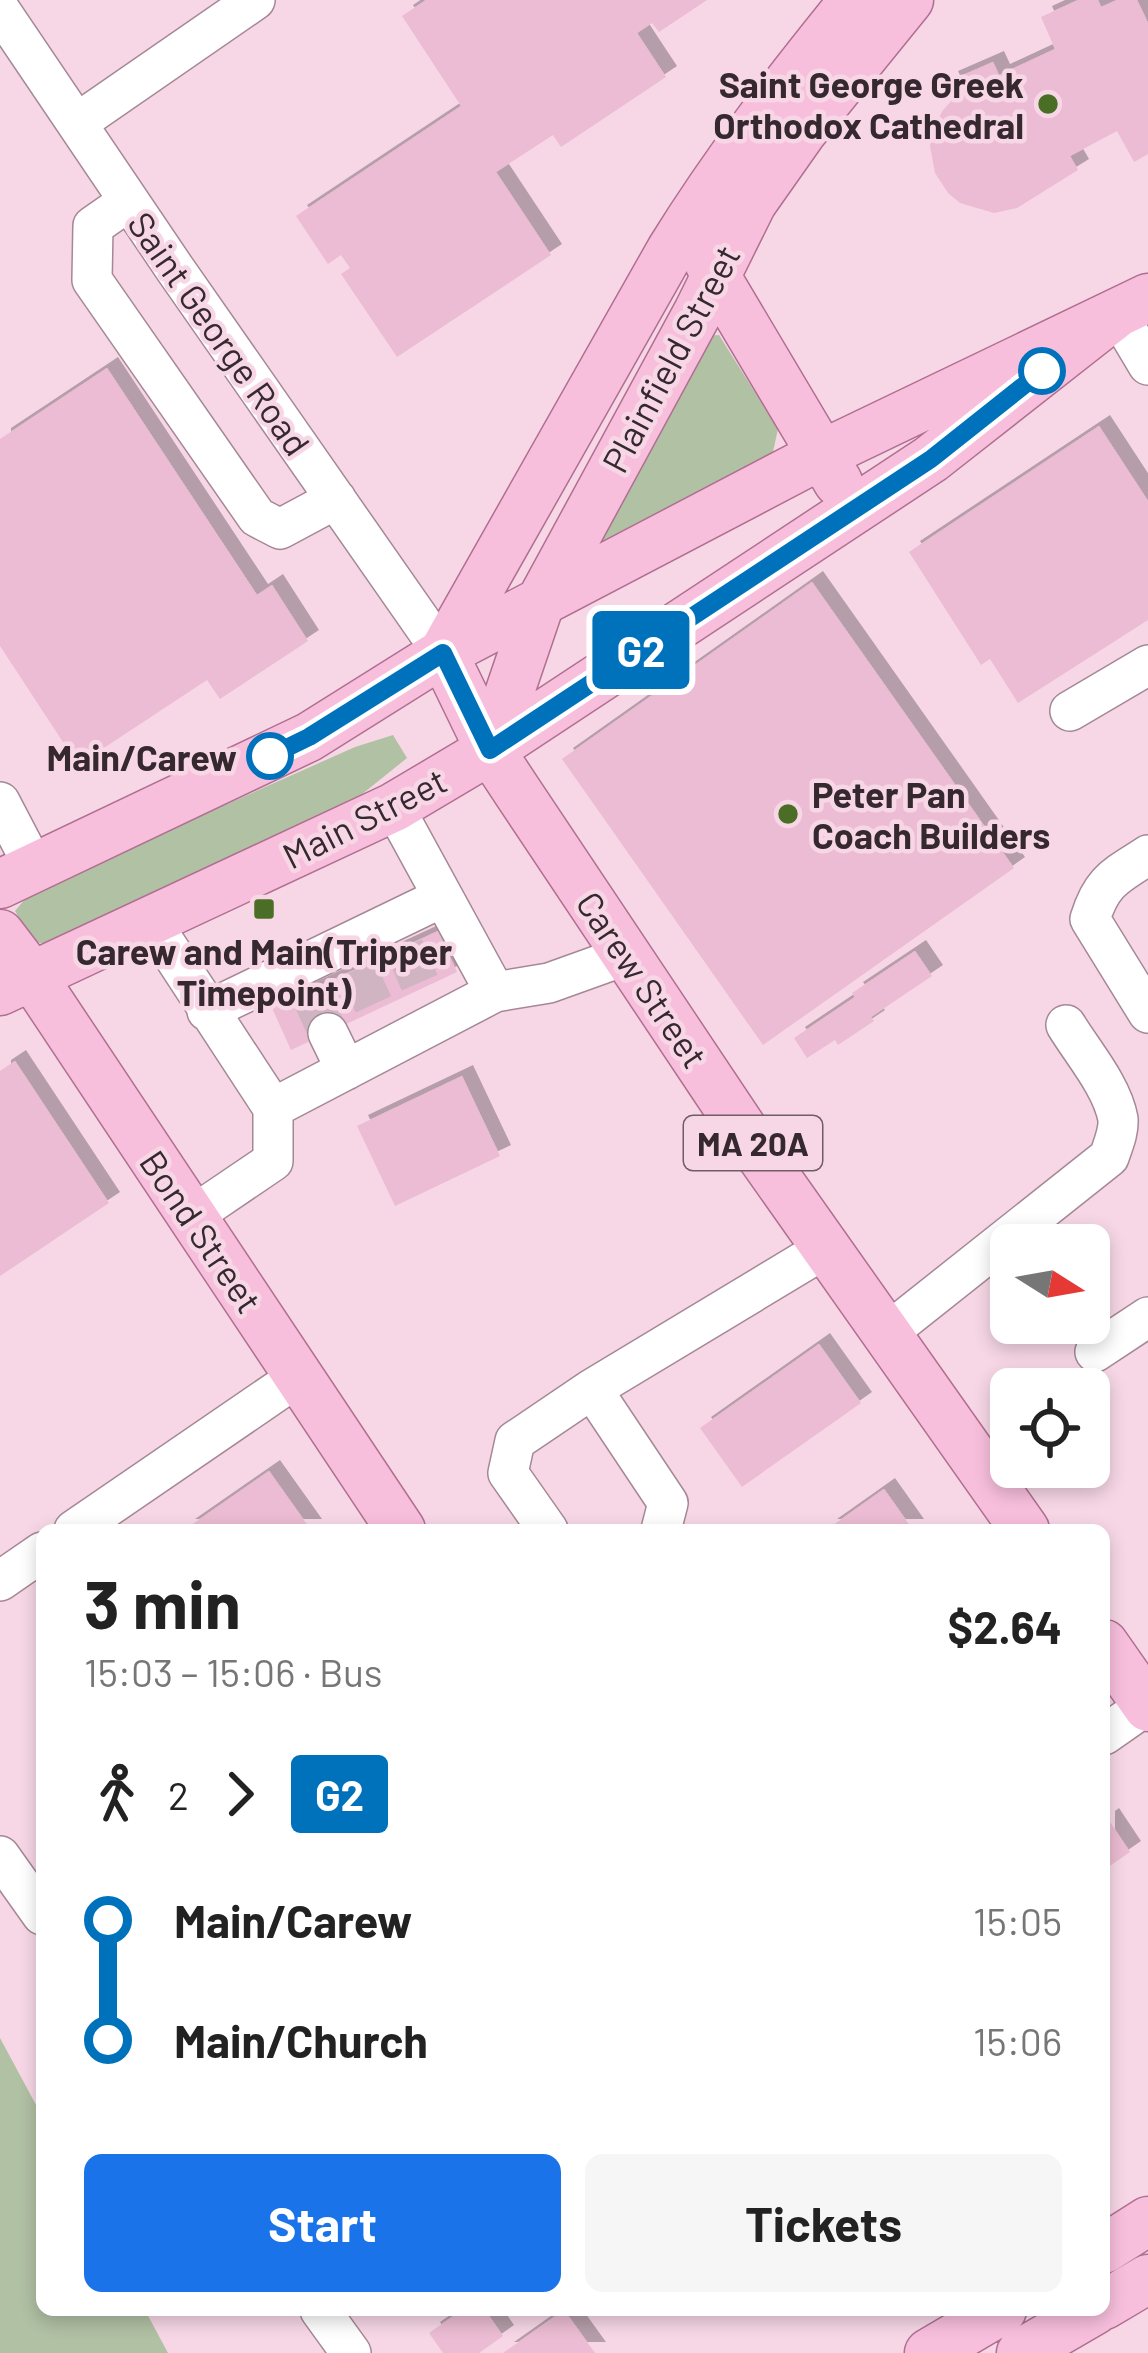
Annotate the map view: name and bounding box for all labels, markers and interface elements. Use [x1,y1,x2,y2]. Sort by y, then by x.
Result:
place label: Saint George Greek Orthodox Cathedral [713,62,1024,146]
marker: Saint George Greek Orthodox Cathedral [1035,91,1061,117]
street label: Saint George Road [120,203,320,463]
street label: Plainfield Street [592,237,748,479]
unlabelled marker [1020,349,1064,393]
line badge: G2 [587,611,695,689]
text: G2 [616,625,666,675]
marker: Main/Carew [248,734,292,778]
place label: Main/Carew [46,735,237,778]
street label: Main Street [275,757,453,877]
place label: Peter Pan Coach Builders [812,772,1050,856]
marker: Peter Pan Coach Builders [775,801,801,827]
street label: Carew Street [568,883,718,1075]
marker: Carew and Main(Tripper Timepoint) [251,896,277,922]
place label: Carew and Main(Tripper Timepoint) [76,929,453,1013]
road number: MA 20A [684,1116,822,1170]
street label: Bond Street [132,1142,272,1320]
north arrow [990,1224,1110,1344]
map controls [990,1224,1110,1488]
button: locate [990,1368,1110,1488]
text: 3 min [84,1563,241,1642]
text: $2.64 [948,1599,1062,1653]
text: 15:03 – 15:06 · Bus [84,1648,383,1695]
icon: walk [84,1761,150,1827]
icon: forward [207,1761,273,1827]
text: G2 [315,1769,364,1819]
text: 2 [168,1771,189,1818]
text: Main/Carew [174,1893,412,1947]
text: 15:05 [973,1897,1062,1944]
text: Main/Church [174,2013,428,2067]
text: 15:06 [973,2017,1062,2064]
button: Start [84,2154,561,2292]
button: Tickets [585,2154,1062,2292]

